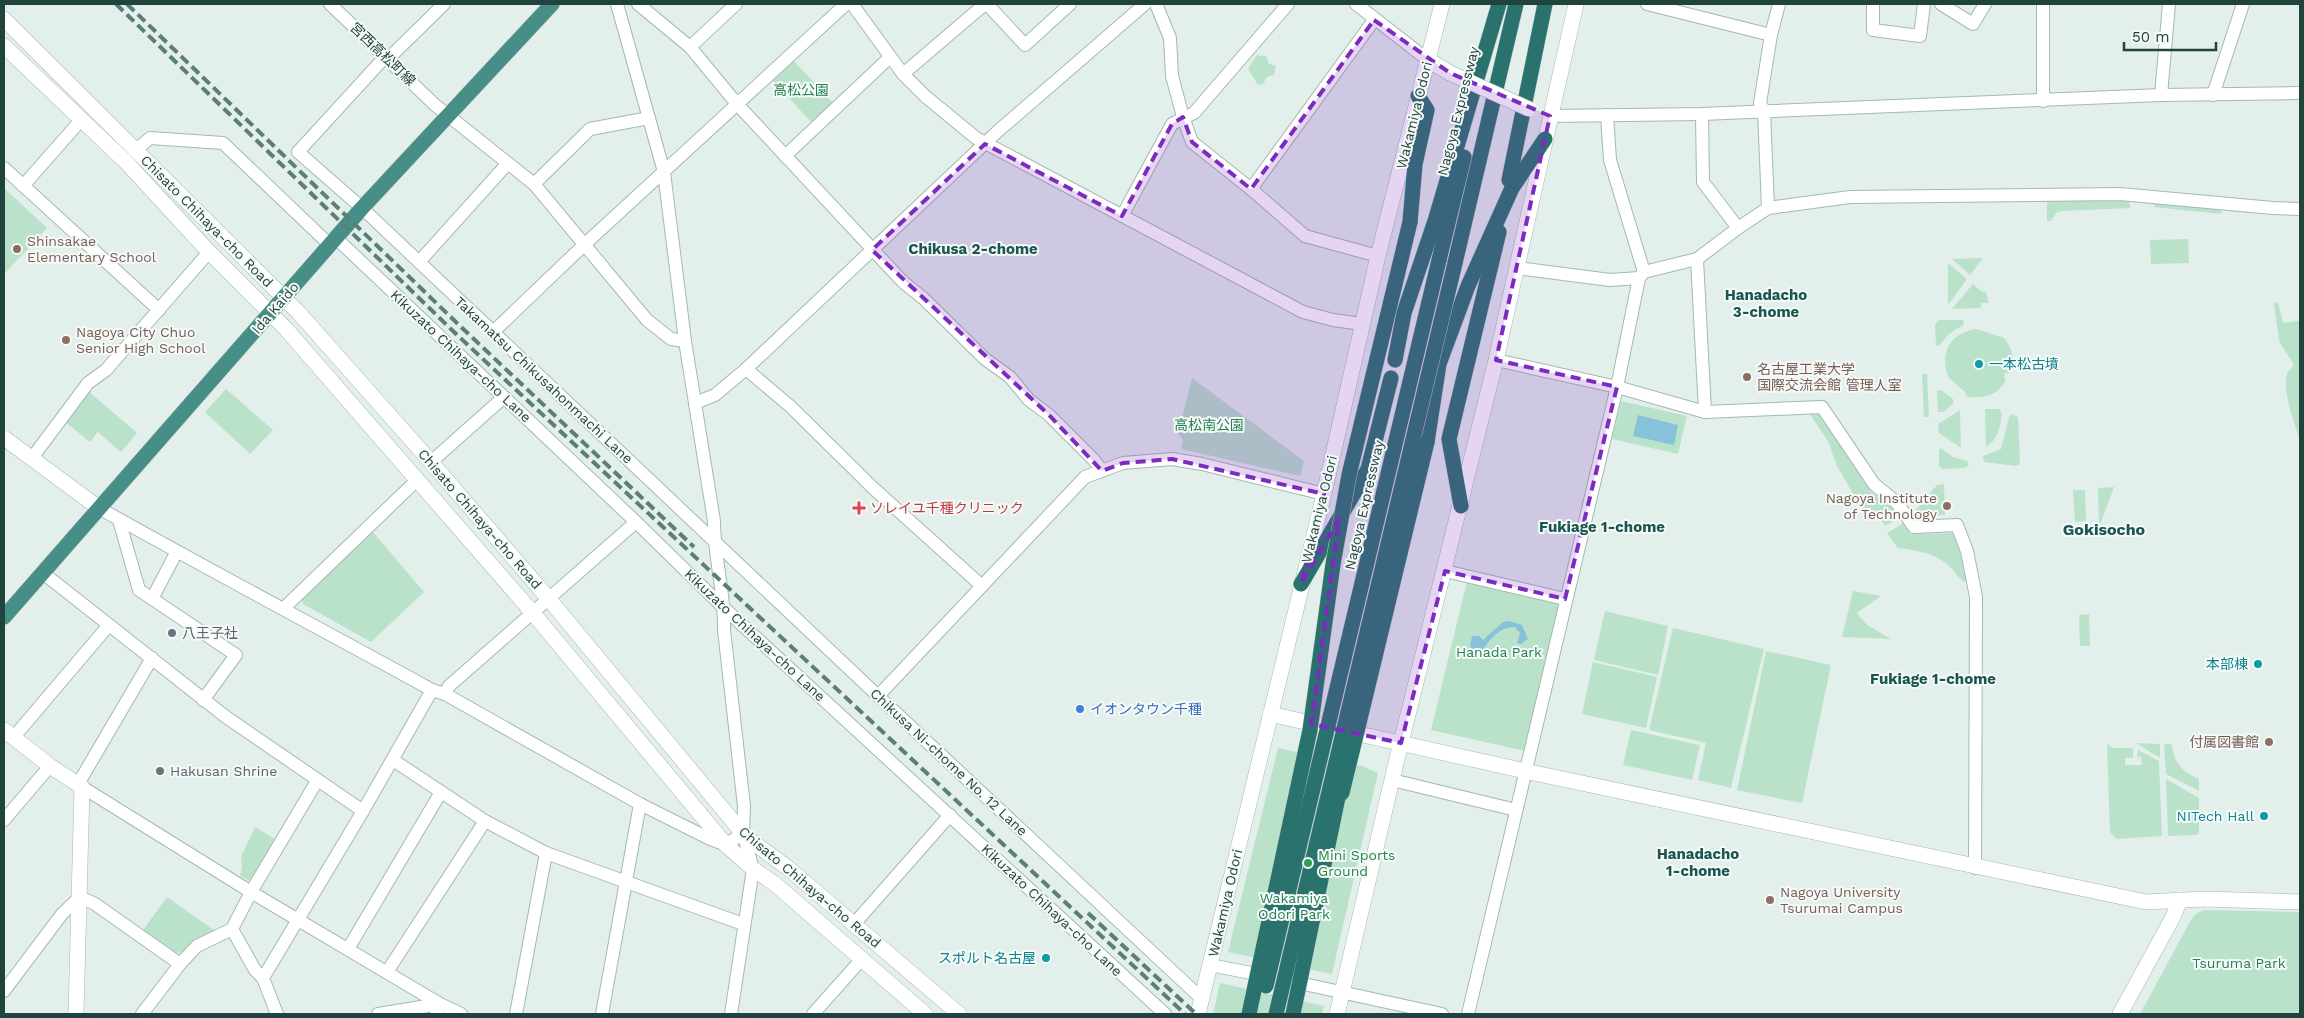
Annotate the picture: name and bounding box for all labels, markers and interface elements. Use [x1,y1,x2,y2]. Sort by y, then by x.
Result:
street label: 宮西高松町線 [347,19,419,89]
scale bar [2124,20,2216,52]
text: 50 m [2132,28,2169,46]
street label: Nagoya Expressway [1434,44,1482,177]
street label: Wakamiya Odori [1393,60,1435,170]
park label: 高松公園 [773,82,829,98]
street label: Chisato Chihaya-cho Road [138,152,276,290]
place label: Shinsakae Elementary School [27,233,157,265]
district label: Chikusa 2-chome [908,240,1038,258]
marker: Shinsakae Elementary School [11,243,23,255]
street label: Ida Kaido [248,279,302,337]
district label: Hanadacho 3-chome [1725,286,1807,321]
street label: Kikuzato Chihaya-cho Lane [387,287,535,425]
street label: Takamatsu Chikusahonmachi Lane [452,293,636,467]
place label: Nagoya City Chuo Senior High School [76,324,206,356]
marker: Nagoya City Chuo Senior High School [60,334,72,346]
place label: 一本松古墳 [1989,356,2059,372]
marker: 一本松古墳 [1973,358,1985,370]
place label: 名古屋工業大学 国際交流会館 管理人室 [1757,361,1902,393]
marker: 名古屋工業大学 国際交流会館 管理人室 [1741,371,1753,383]
park label: 高松南公園 [1174,417,1244,433]
street label: Nagoya Expressway [1341,438,1387,571]
street label: Chisato Chihaya-cho Road [415,446,545,592]
street label: Wakamiya Odori [1298,454,1340,564]
place label: Nagoya Institute of Technology [1826,490,1938,522]
place label: ソレイユ千種クリニック [870,500,1024,516]
marker: Nagoya Institute of Technology [1941,500,1953,512]
marker: ソレイユ千種クリニック [852,501,866,515]
district label: Fukiage 1-chome [1539,518,1665,536]
district label: Gokisocho [2063,520,2146,539]
street label: Kikuzato Chihaya-cho Lane [681,566,829,704]
place label: 八王子社 [182,625,238,641]
marker: 八王子社 [166,627,178,639]
park label: Hanada Park [1456,644,1542,660]
place label: 本部棟 [2206,656,2248,672]
marker: 本部棟 [2252,658,2264,670]
district label: Fukiage 1-chome [1870,670,1996,688]
street label: Chikusa Ni-chome No. 12 Lane [867,685,1031,839]
place label: イオンタウン千種 [1090,701,1202,717]
marker: イオンタウン千種 [1074,703,1086,715]
place label: 付属図書館 [2189,734,2259,750]
marker: 付属図書館 [2263,736,2275,748]
place label: Hakusan Shrine [170,763,277,779]
marker: Hakusan Shrine [154,765,166,777]
place label: NITech Hall [2177,808,2255,824]
marker: NITech Hall [2258,810,2270,822]
street label: Chisato Chihaya-cho Road [736,823,884,951]
street label: Kikuzato Chihaya-cho Lane [978,841,1126,979]
district label: Hanadacho 1-chome [1657,845,1739,880]
place label: Mini Sports Ground [1318,847,1395,879]
street label: Wakamiya Odori [1205,848,1245,958]
marker: Mini Sports Ground [1302,857,1314,869]
place label: Nagoya University Tsurumai Campus [1780,884,1903,916]
park label: Wakamiya Odori Park [1258,890,1330,922]
marker: Nagoya University Tsurumai Campus [1764,894,1776,906]
place label: スポルト名古屋 [938,950,1036,966]
marker: スポルト名古屋 [1040,952,1052,964]
park label: Tsuruma Park [2192,955,2286,971]

